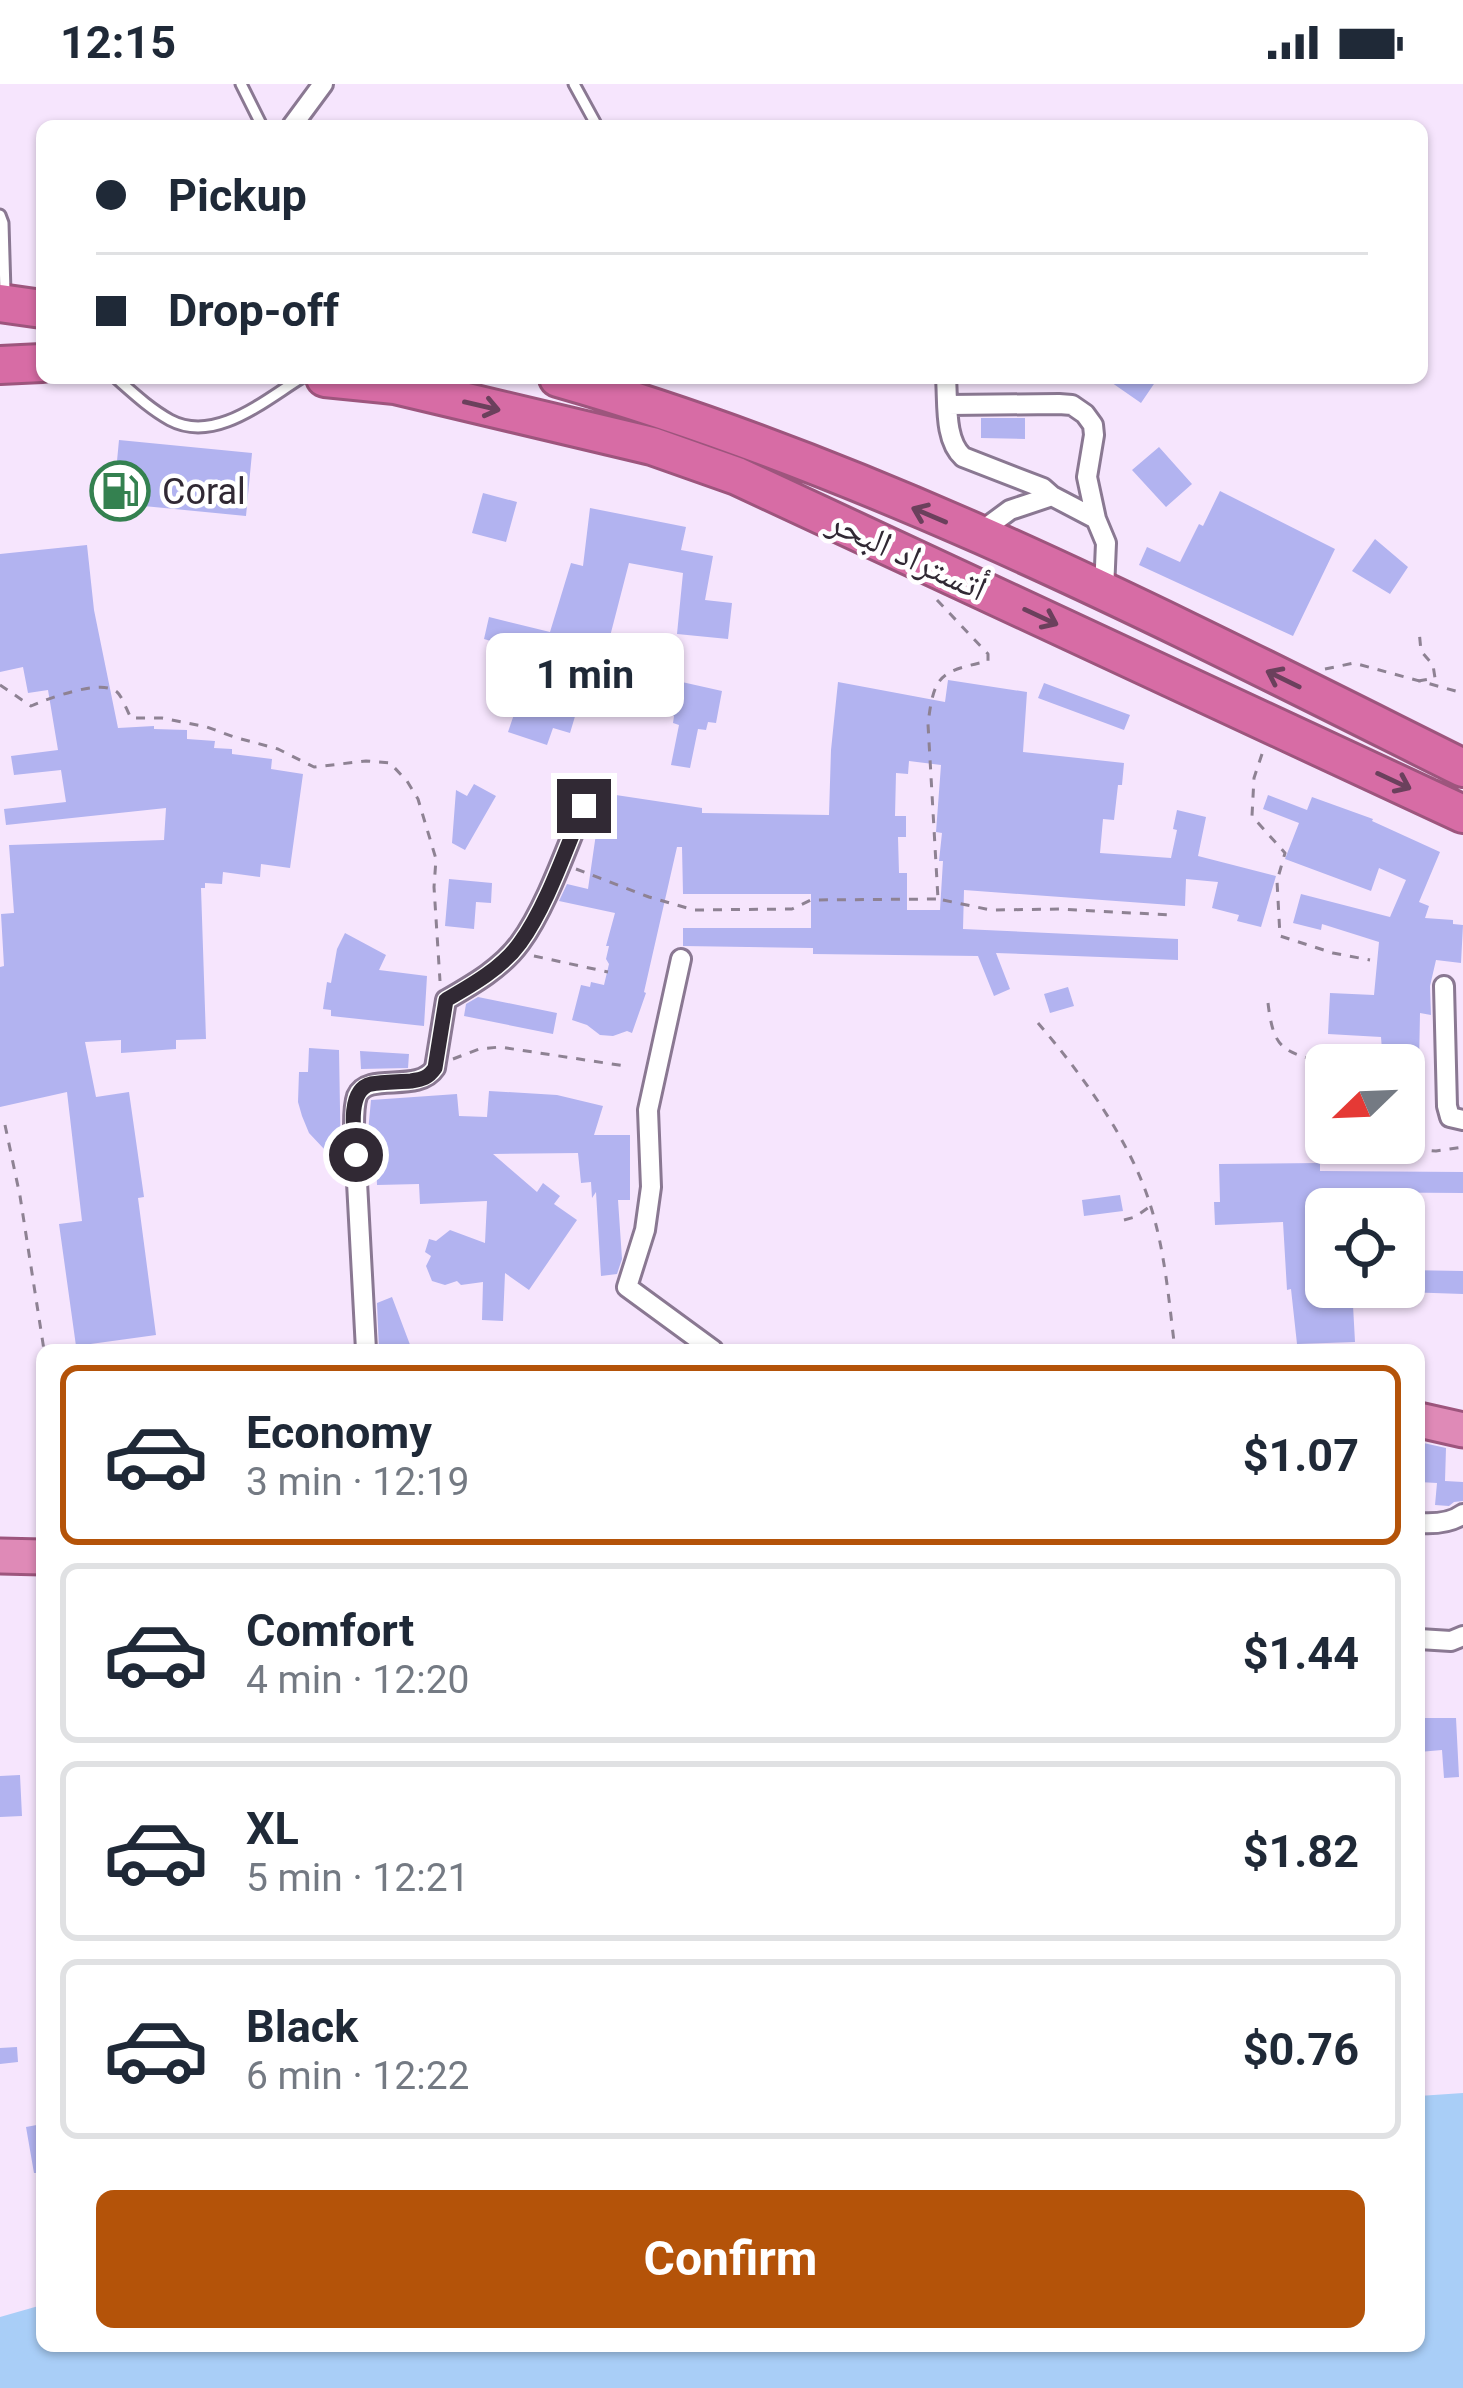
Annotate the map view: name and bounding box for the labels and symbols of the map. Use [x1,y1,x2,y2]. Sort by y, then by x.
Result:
one-way arrow [462,395,500,418]
fuel station icon: Coral [89,460,151,522]
place label: Coral [162,471,246,513]
street label: أتستراد البحر [821,499,994,610]
one-way arrow [911,503,948,524]
one-way arrow [1022,607,1058,629]
callout: 1 min [485,632,683,716]
one-way arrow [1266,666,1301,689]
one-way arrow [1375,771,1411,793]
route end [557,779,611,833]
north arrow [1305,1044,1425,1164]
route start [329,1128,383,1182]

